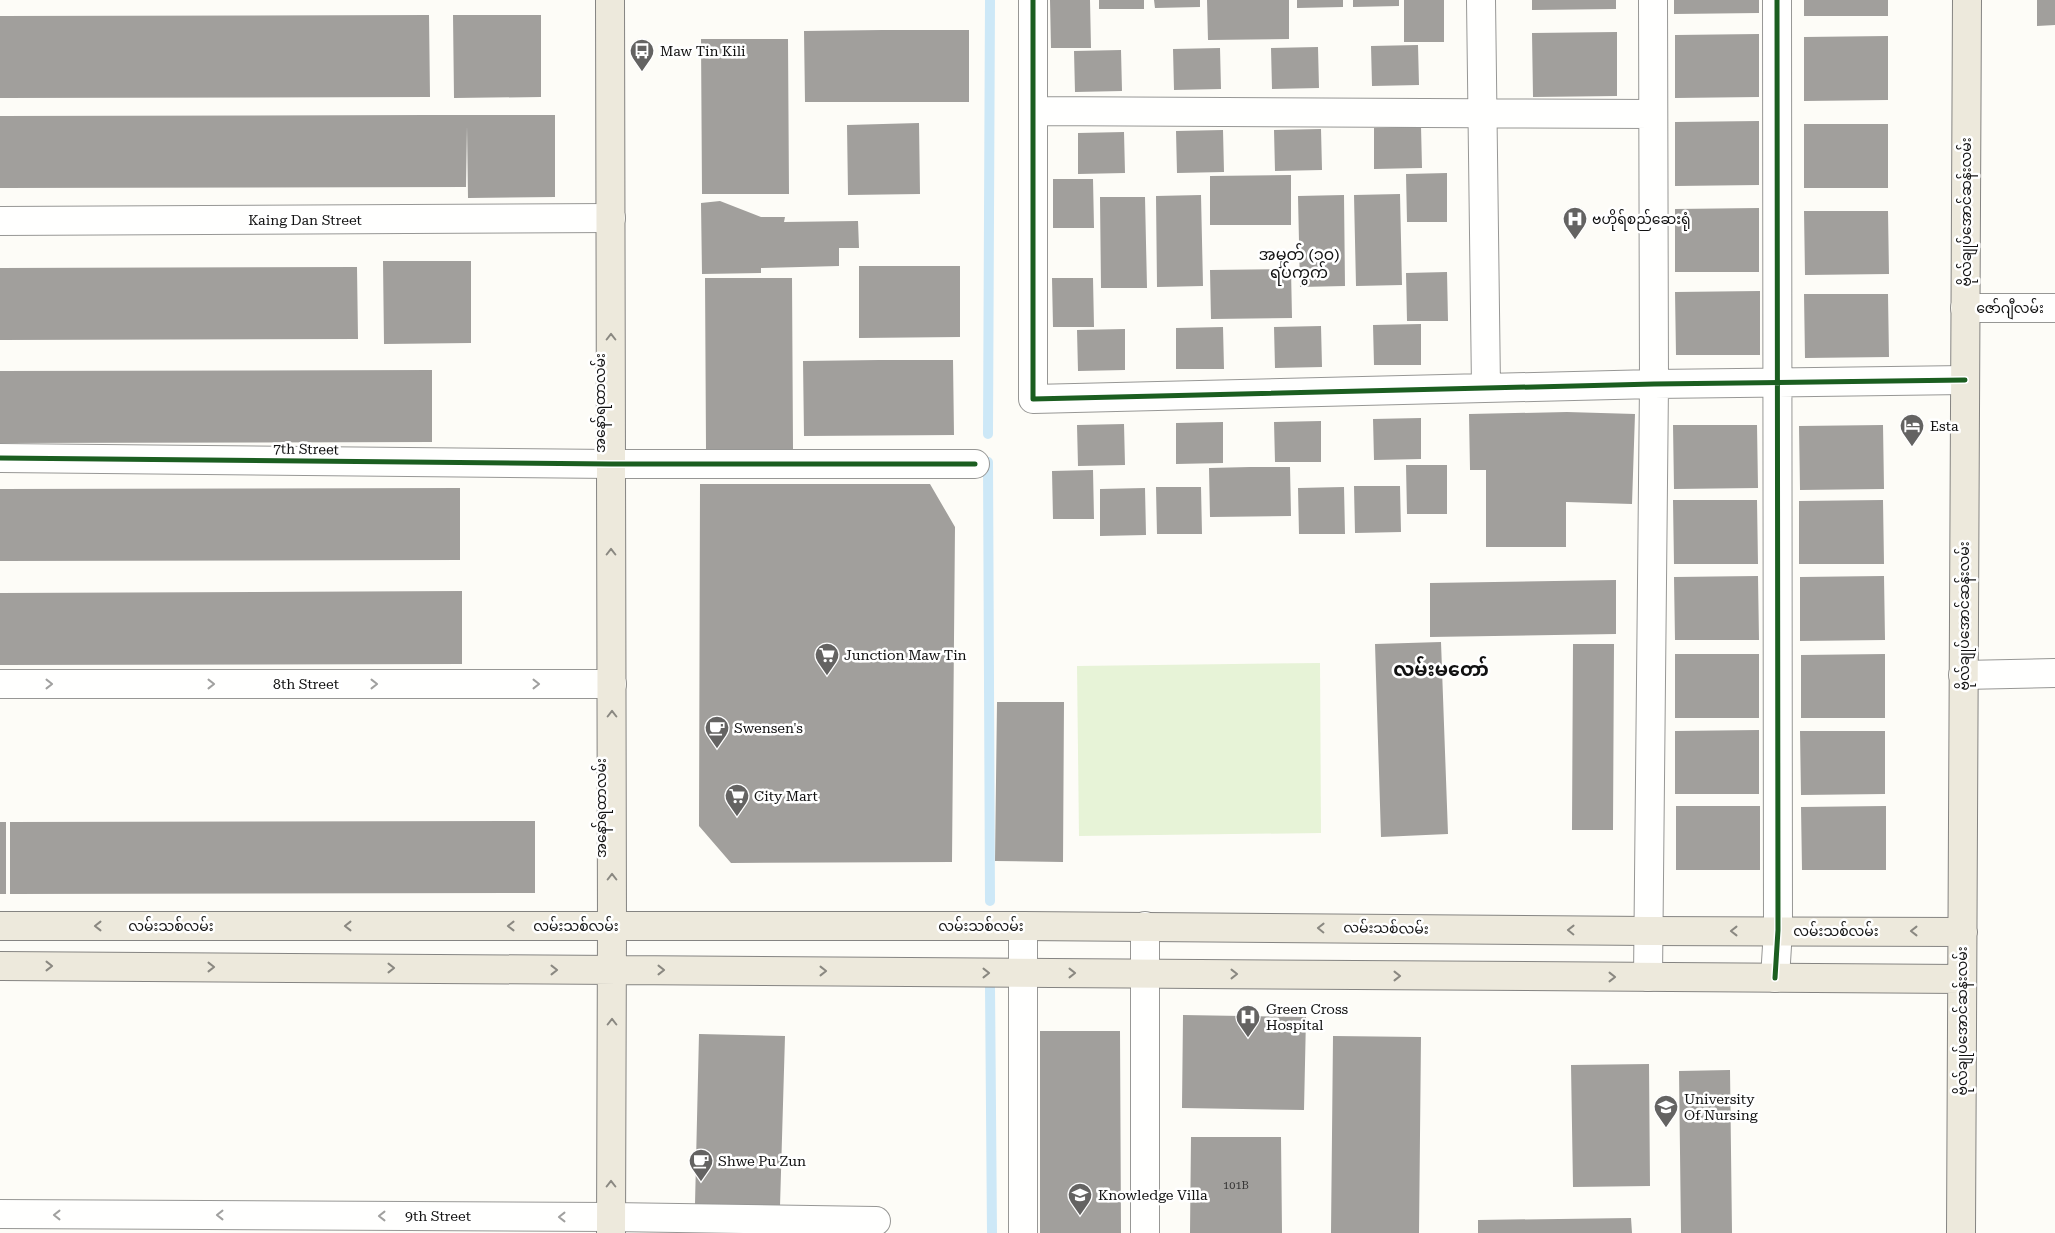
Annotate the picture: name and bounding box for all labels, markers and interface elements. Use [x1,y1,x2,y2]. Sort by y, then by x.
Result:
bus stop icon: Maw Tin Kili [629,38,655,72]
place label: Maw Tin Kili [660,43,746,59]
street label: ဗိုလ်ချုပ်အောင်ဆန်းလမ်း [1956,137,1978,287]
hospital icon: ဗဟိုရ်စည်ဆေးရုံ [1562,206,1588,240]
place label: ဗဟိုရ်စည်ဆေးရုံ [1592,209,1691,231]
street label: Kaing Dan Street [248,212,362,228]
district label: အမှတ် (၁၀) ရပ်ကွက် [1259,243,1339,286]
street label: ဇော်ဂျီလမ်း [1976,298,2044,320]
one-way arrow [606,333,616,340]
street label: အနော်ရထာလမ်း [590,353,612,453]
hotel icon: Esta [1899,413,1925,447]
place label: Esta [1930,418,1959,434]
street label: 7th Street [273,440,339,458]
street label: ဗိုလ်ချုပ်အောင်ဆန်းလမ်း [1954,541,1976,691]
one-way arrow [606,548,616,556]
supermarket icon: Junction Maw Tin [814,642,840,676]
place label: Junction Maw Tin [844,647,967,663]
district label: လမ်းမတော် [1393,656,1489,681]
street label: 8th Street [273,676,339,692]
one-way arrow [45,679,53,689]
one-way arrow [208,679,215,689]
one-way arrow [370,679,378,689]
one-way arrow [532,679,540,689]
one-way arrow [607,710,617,718]
cafe icon: Swensen's [704,715,730,749]
place label: Swensen's [734,720,803,736]
street label: အနော်ရထာလမ်း [591,758,613,858]
supermarket icon: City Mart [724,783,750,817]
place label: City Mart [754,788,818,804]
one-way arrow [607,873,617,880]
street label: လမ်းသစ်လမ်း [128,916,214,934]
street label: လမ်းသစ်လမ်း [533,916,619,934]
street label: လမ်းသစ်လမ်း [938,916,1024,934]
street label: လမ်းသစ်လမ်း [1343,917,1429,937]
one-way arrow [94,921,102,931]
one-way arrow [344,921,352,931]
one-way arrow [507,921,514,931]
street label: လမ်းသစ်လမ်း [1793,921,1879,939]
one-way arrow [1317,923,1325,933]
one-way arrow [1567,925,1575,935]
one-way arrow [1730,926,1738,936]
one-way arrow [1910,926,1918,936]
street label: ဗိုလ်ချုပ်အောင်ဆန်းလမ်း [1952,946,1974,1096]
one-way arrow [45,961,53,971]
one-way arrow [208,962,215,972]
one-way arrow [387,963,395,974]
one-way arrow [550,965,558,975]
one-way arrow [658,965,665,975]
one-way arrow [820,966,828,977]
one-way arrow [982,968,990,978]
one-way arrow [1068,968,1076,978]
one-way arrow [1230,969,1238,980]
one-way arrow [1393,970,1401,981]
one-way arrow [1608,972,1616,982]
place label: Green Cross Hospital [1266,1001,1348,1033]
hospital icon: Green Cross Hospital [1235,1004,1261,1038]
one-way arrow [607,1018,617,1026]
place label: University Of Nursing [1684,1091,1758,1123]
school or university icon: University Of Nursing [1653,1094,1679,1128]
cafe icon: Shwe Pu Zun [688,1148,714,1182]
place label: Shwe Pu Zun [718,1153,806,1169]
house number: 101B [1223,1179,1249,1192]
one-way arrow [606,1180,616,1188]
school or university icon: Knowledge Villa [1067,1182,1093,1216]
place label: Knowledge Villa [1098,1187,1208,1203]
street label: 9th Street [405,1208,471,1224]
one-way arrow [53,1210,60,1220]
one-way arrow [215,1210,223,1220]
one-way arrow [378,1211,386,1221]
one-way arrow [558,1212,566,1222]

